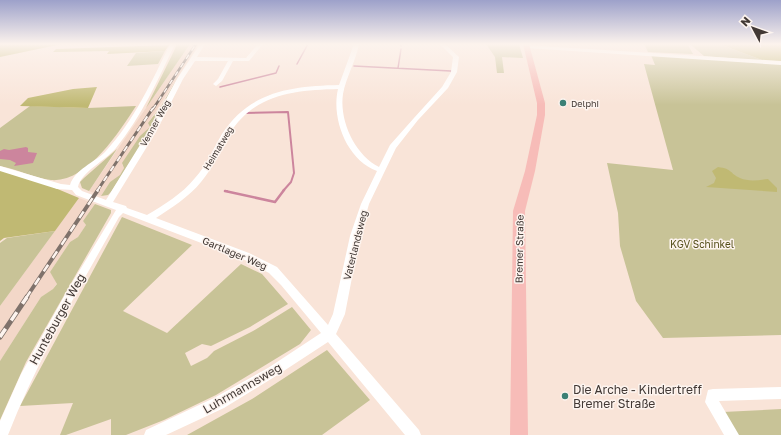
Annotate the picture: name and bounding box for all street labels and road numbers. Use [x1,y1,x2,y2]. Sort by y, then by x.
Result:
street label: Venner Weg [138,98,172,148]
street label: Heimatweg [201,124,235,172]
street label: Vaterlandsweg [340,209,370,281]
street label: Bremer Straße [512,214,526,283]
street label: Gartlager Weg [201,234,269,272]
street label: Hunteburger Weg [26,271,88,367]
street label: Luhrmannsweg [200,359,284,417]

